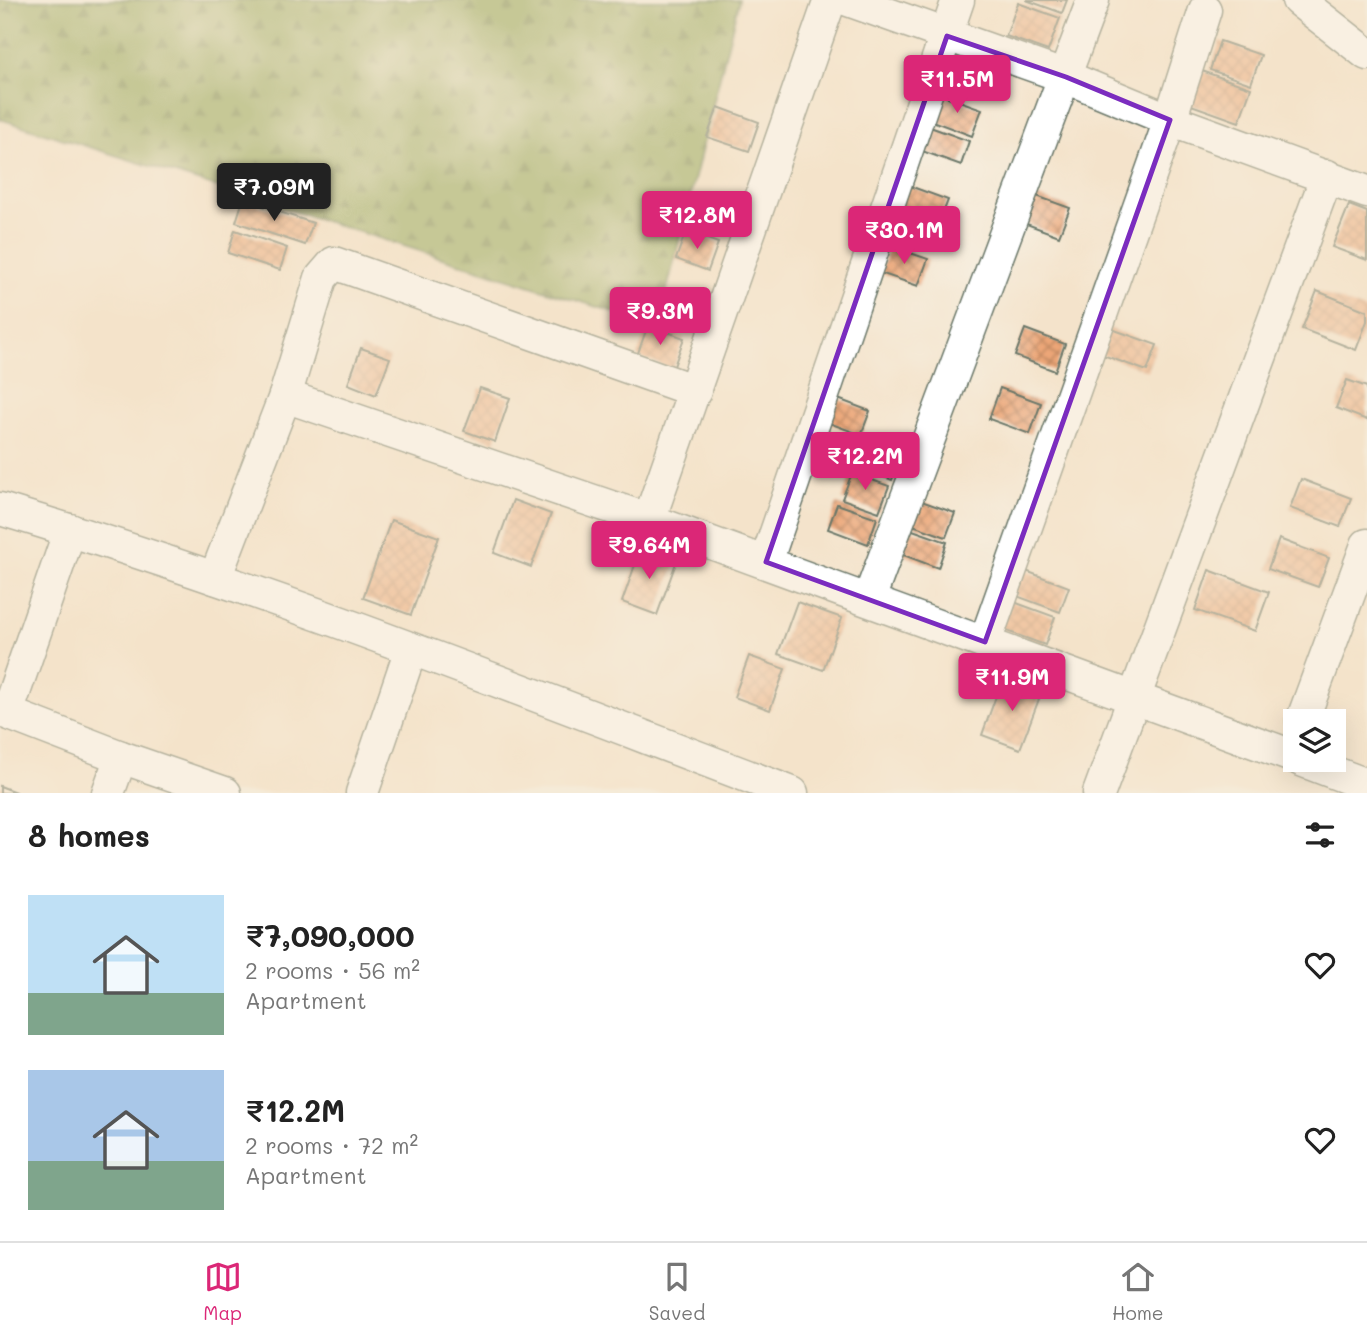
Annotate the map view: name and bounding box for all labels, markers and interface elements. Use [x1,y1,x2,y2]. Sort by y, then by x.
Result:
pin: ₹11.5M [900,55,1014,115]
text: ₹11.5M [920,63,994,93]
pin: ₹7.09M [217,164,331,223]
text: ₹7.09M [233,171,315,201]
pin: ₹12.8M [640,191,754,251]
text: ₹12.8M [658,199,736,229]
pin: ₹30.1M [847,206,961,266]
text: ₹30.1M [864,214,944,244]
pin: ₹9.3M [611,288,709,347]
text: ₹9.3M [626,295,694,325]
pin: ₹12.2M [808,433,922,492]
text: ₹12.2M [827,440,903,470]
pin: ₹9.64M [592,522,706,581]
text: ₹9.64M [607,529,691,559]
pin: ₹11.9M [955,654,1069,713]
text: ₹11.9M [974,661,1050,691]
map controls [1283,709,1346,772]
button: layers [1283,709,1346,772]
text: 8 homes [28,815,150,855]
icon: filters [1301,816,1339,854]
text: ₹7,090,000 [245,915,414,955]
icon: home [84,923,168,1007]
icon: heart [1301,946,1339,984]
text: 2 rooms · 56 m² [245,955,420,985]
text: Apartment [245,985,367,1015]
text: ₹12.2M [245,1090,345,1130]
icon: home [84,1098,168,1182]
icon: heart [1301,1121,1339,1159]
text: 2 rooms · 72 m² [245,1130,418,1160]
text: Apartment [245,1160,367,1190]
tab: Map [203,1258,242,1325]
tab: Saved [649,1258,705,1325]
tab: Home [1112,1258,1164,1325]

